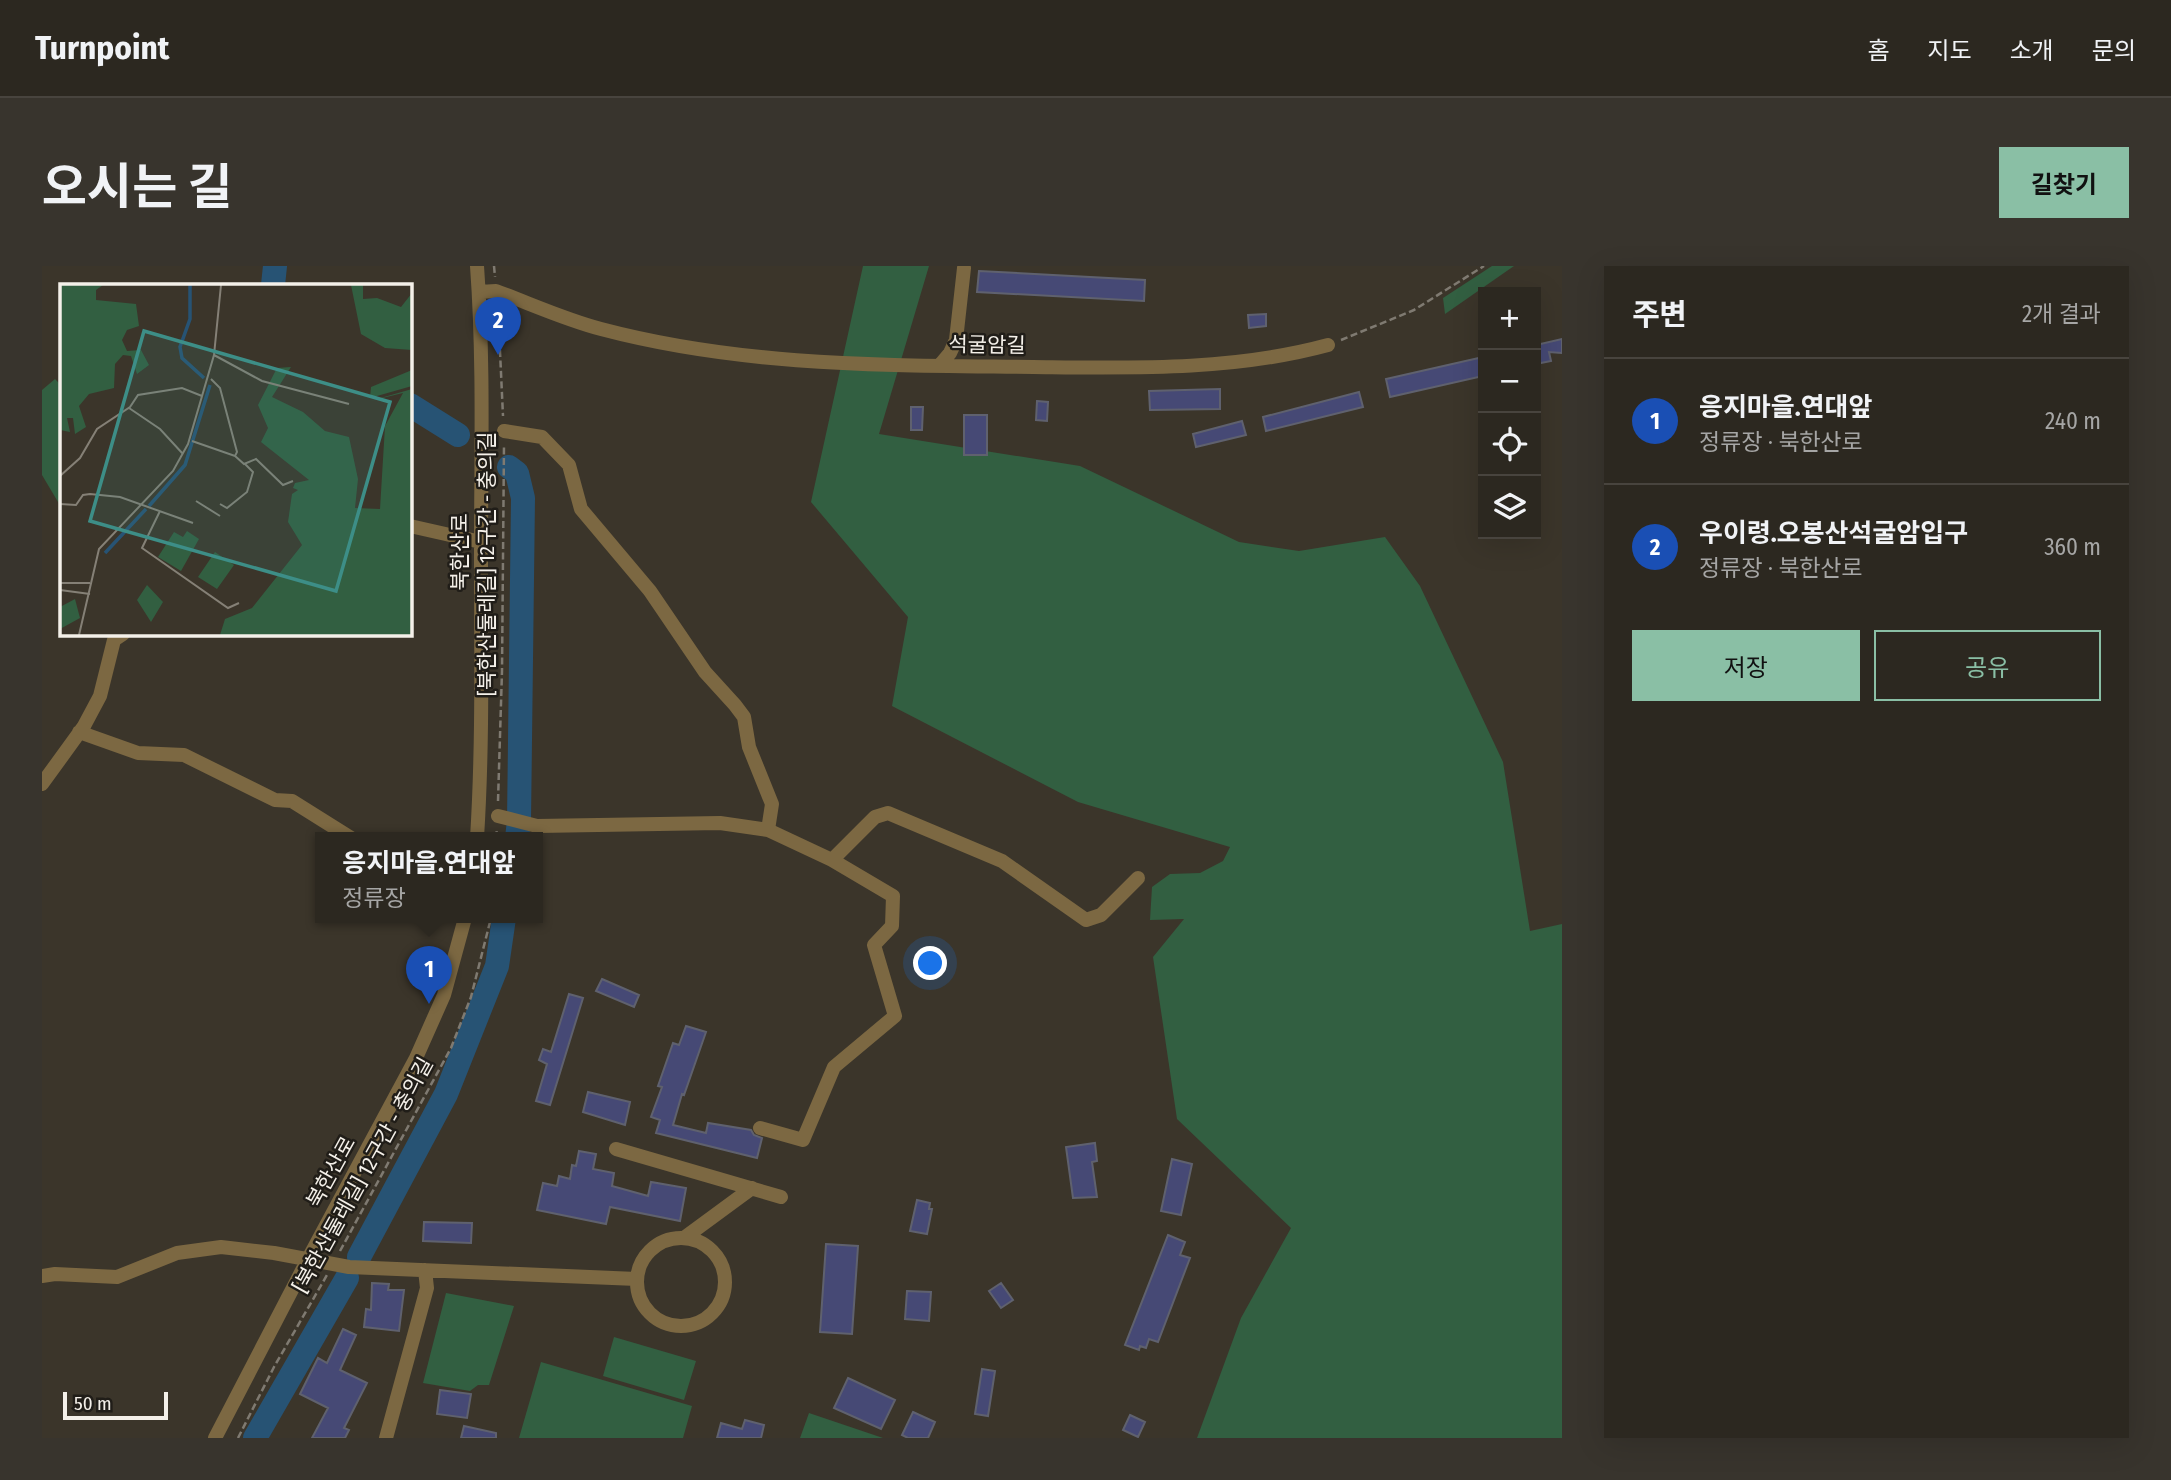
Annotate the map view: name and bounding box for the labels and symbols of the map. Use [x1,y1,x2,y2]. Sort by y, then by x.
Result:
inset map [60,284,411,635]
pin: 2 [475,297,521,355]
street label: 석굴암길 [948,331,1026,359]
street label: [북한산둘레길] 12구간 - 충의길 [474,432,500,696]
street label: 북한산로 [447,513,473,591]
pin: 1 [406,946,452,1004]
your location [913,946,947,980]
street label: [북한산둘레길] 12구간 - 충의길 [287,1053,439,1297]
street label: 북한산로 [301,1132,361,1212]
scale bar [63,1389,168,1421]

